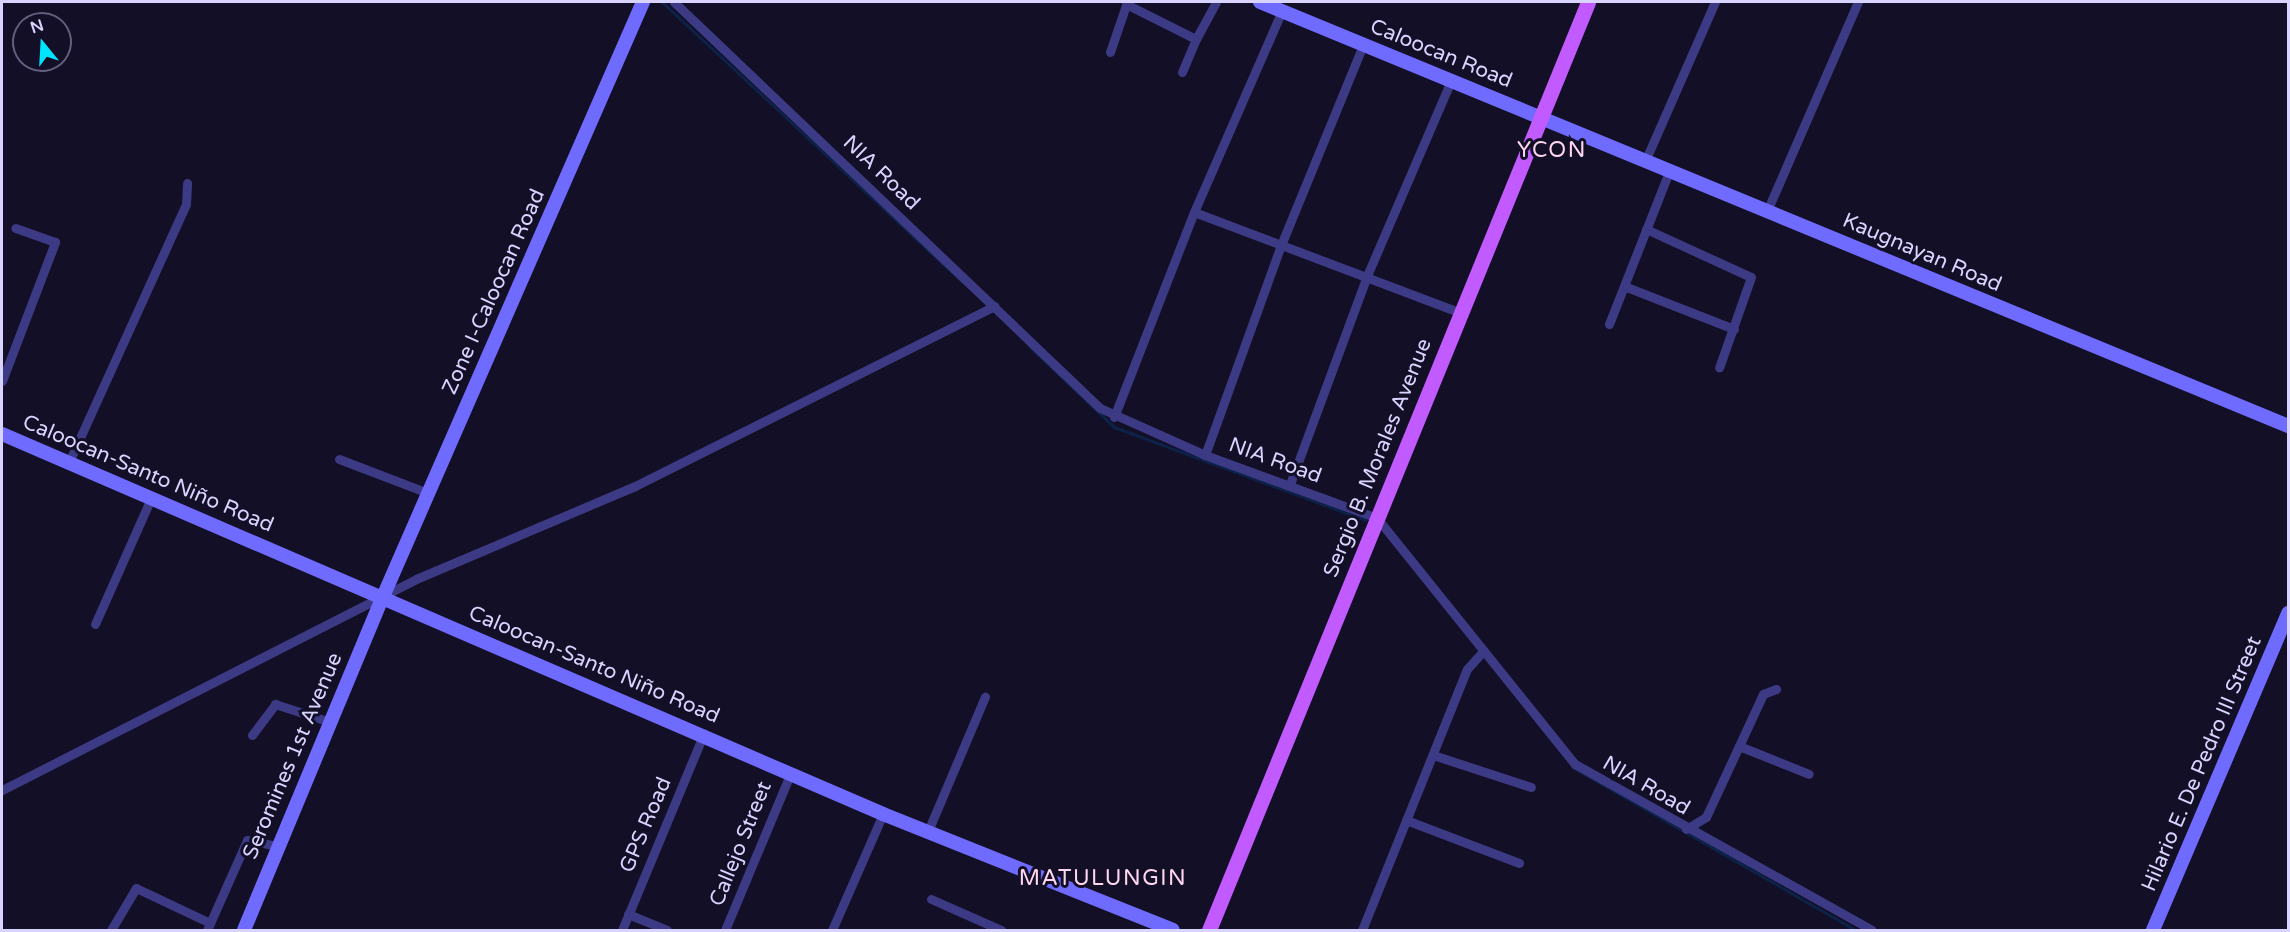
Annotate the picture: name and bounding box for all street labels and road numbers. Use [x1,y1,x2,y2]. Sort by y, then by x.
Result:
street label: Caloocan Road [1366,14,1516,94]
street label: NIA Road [837,130,925,216]
street label: Zone I-Caloocan Road [437,185,551,399]
street label: Kaugnayan Road [1839,208,2005,298]
street label: Sergio B. Morales Avenue [1319,335,1437,581]
street label: Caloocan-Santo Niño Road [19,410,277,538]
street label: NIA Road [1225,433,1325,489]
street label: Caloocan-Santo Niño Road [465,601,723,729]
street label: Hilario E. De Pedro III Street [2137,633,2267,895]
street label: Seromines 1st Avenue [238,649,348,863]
street label: NIA Road [1598,751,1694,821]
street label: GPS Road [615,774,677,876]
street label: Callejo Street [705,778,777,910]

